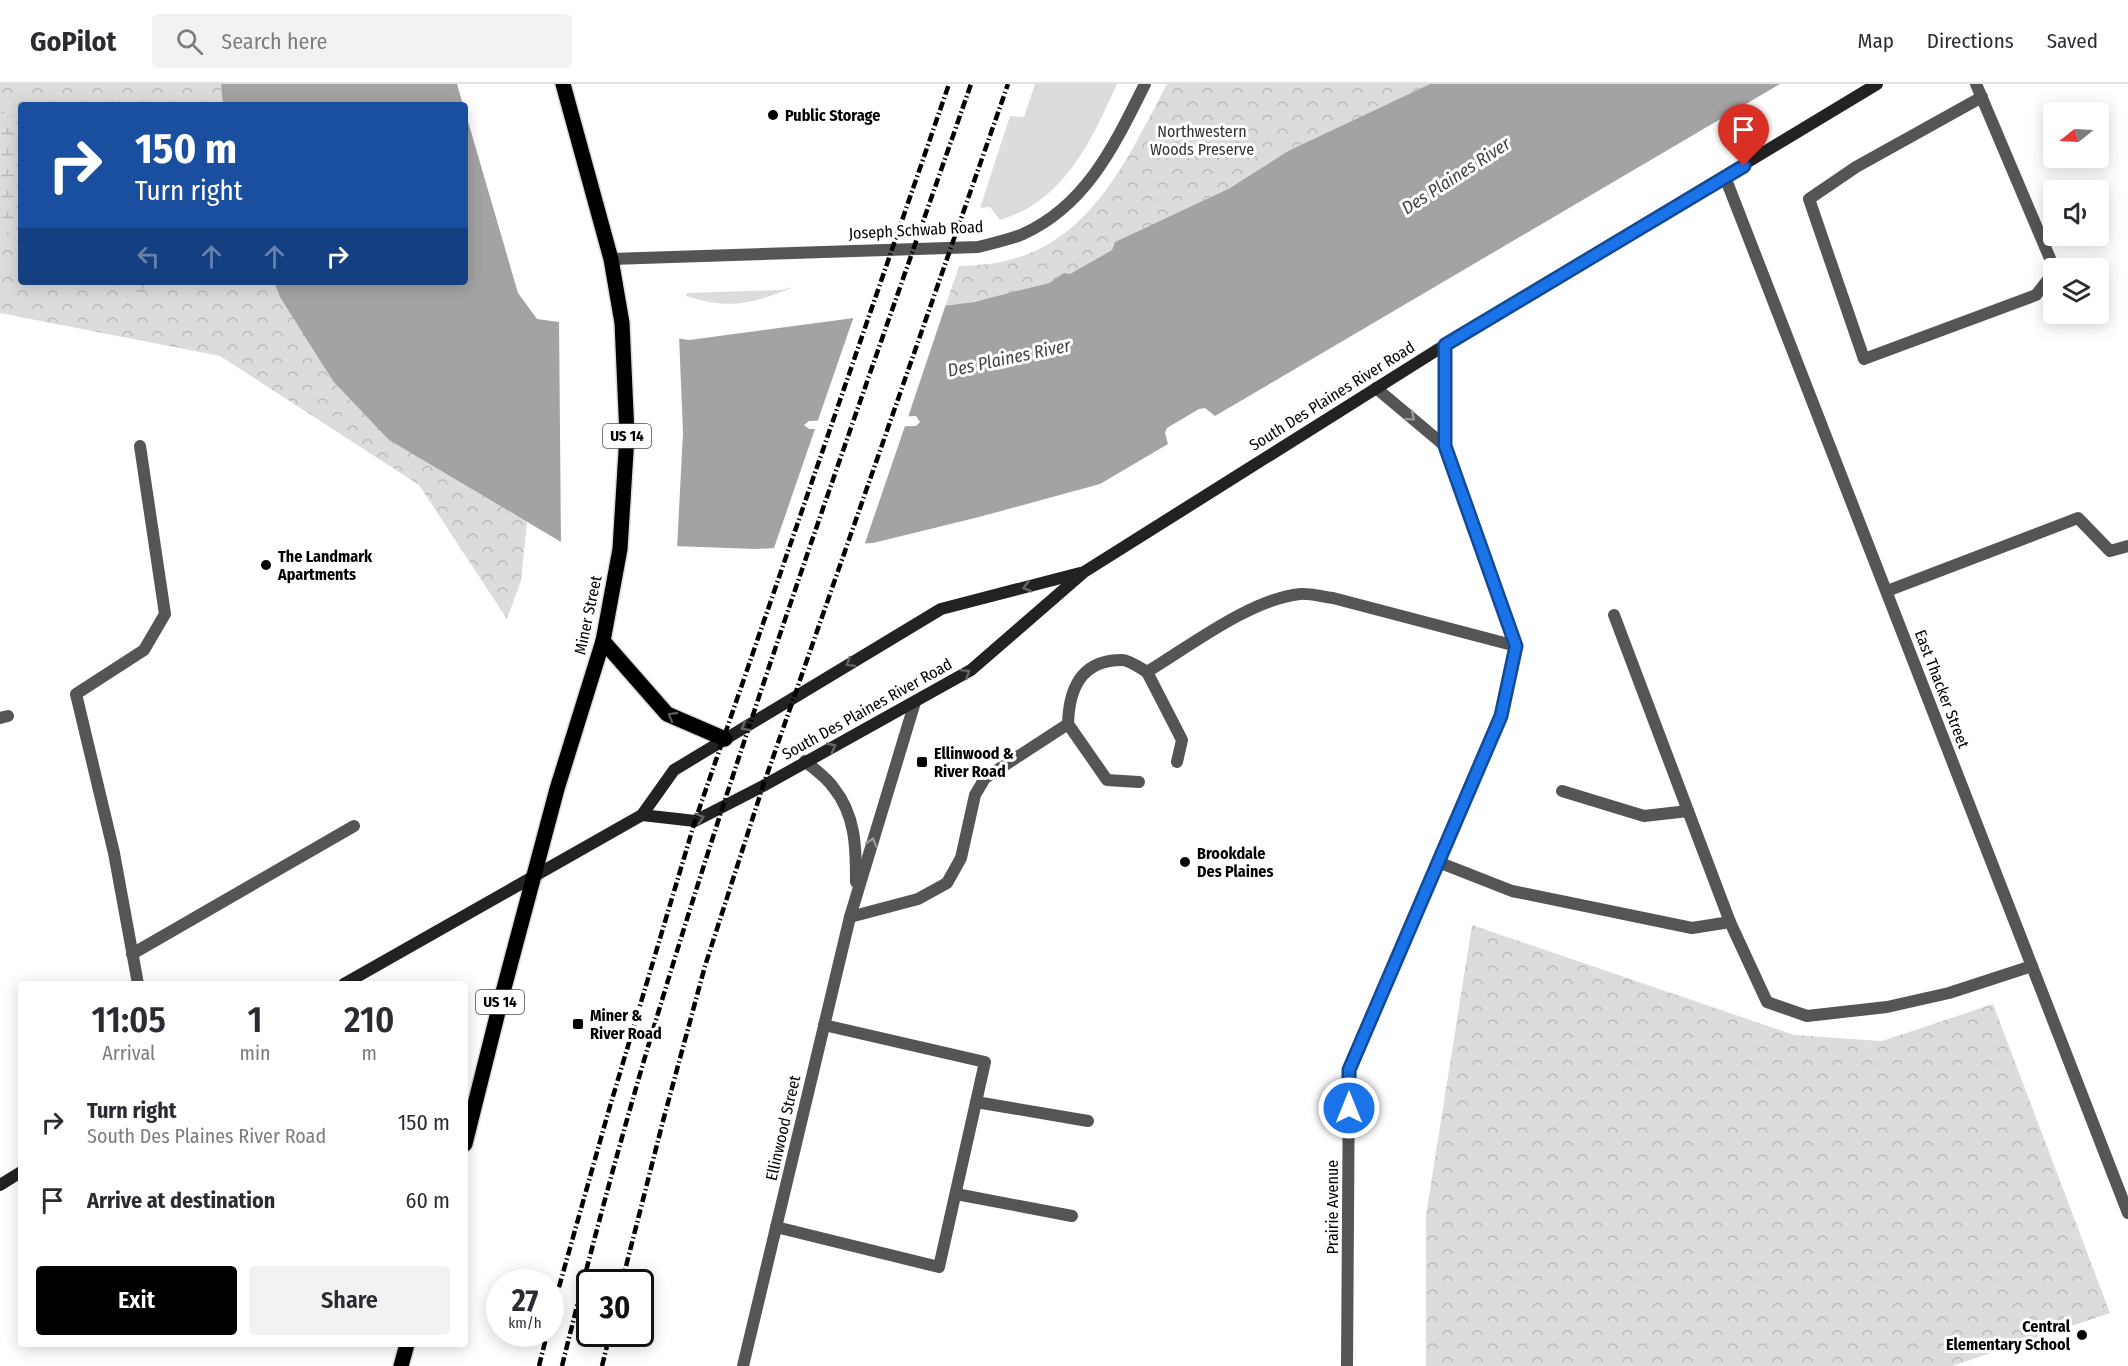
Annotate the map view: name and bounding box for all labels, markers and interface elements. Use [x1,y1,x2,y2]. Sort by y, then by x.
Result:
search box [152,14,572,68]
text: GoPilot [30,25,116,58]
icon: search [173,25,206,58]
text: Search here [221,28,327,55]
text: Map [1857,28,1894,54]
text: Directions [1927,28,2014,54]
text: Saved [2047,28,2098,54]
north arrow [2043,102,2109,168]
map controls [2043,102,2109,324]
pin [1718,104,1769,166]
place label: Public Storage [785,106,880,125]
marker: Public Storage [766,108,780,122]
icon: arrive [1727,113,1760,146]
park label: Northwestern Woods Preserve [1150,122,1254,159]
text: 150 m [135,124,237,174]
icon: right [36,126,114,204]
water label: Des Plaines River [1398,132,1515,219]
text: Turn right [135,175,243,207]
button: sound [2043,180,2109,246]
street label: Joseph Schwab Road [848,217,984,243]
icon: left [132,240,165,273]
icon: ahead [195,240,228,273]
icon: ahead [258,240,291,273]
icon: right [321,240,354,273]
button: layers [2043,258,2109,324]
water label: Des Plaines River [946,334,1073,382]
street label: South Des Plaines River Road [1246,337,1418,455]
one-way arrow [1404,409,1415,420]
road number: US 14 [603,424,651,448]
place label: The Landmark Apartments [277,547,373,584]
marker: The Landmark Apartments [259,558,273,572]
street label: Miner Street [570,573,606,656]
one-way arrow [1022,579,1032,592]
street label: East Thacker Street [1911,627,1974,752]
street label: South Des Plaines River Road [779,654,955,764]
one-way arrow [846,656,856,668]
one-way arrow [959,669,970,680]
one-way arrow [668,711,678,723]
one-way arrow [741,720,751,732]
one-way arrow [826,743,836,754]
place label: Ellinwood & River Road [934,744,1014,781]
marker: Ellinwood & River Road [915,755,929,769]
one-way arrow [694,813,704,825]
one-way arrow [865,837,877,848]
place label: Brookdale Des Plaines [1197,844,1273,881]
marker: Brookdale Des Plaines [1178,855,1192,869]
road number: US 14 [476,990,524,1014]
text: 11:05 [92,998,166,1042]
text: 1 [248,998,263,1042]
text: 210 [344,998,394,1042]
place label: Miner & River Road [590,1006,662,1043]
marker: Miner & River Road [571,1017,585,1031]
text: Arrival [102,1041,155,1065]
text: min [240,1041,271,1065]
text: m [362,1041,377,1065]
street label: Ellinwood Street [762,1073,804,1182]
position arrow [1317,1076,1381,1140]
text: Turn right [87,1097,176,1124]
icon: right [36,1106,69,1139]
text: 150 m [398,1109,450,1136]
text: South Des Plaines River Road [87,1124,326,1148]
street label: Prairie Avenue [1323,1160,1342,1254]
icon: arrive [36,1184,69,1217]
text: Arrive at destination [87,1187,275,1214]
text: 60 m [406,1187,450,1214]
button: Exit [36,1266,237,1335]
button: Share [249,1266,450,1335]
speed limit sign: 30 [576,1269,654,1347]
text: 27 [512,1283,538,1319]
text: km/h [508,1314,542,1332]
place label: Central Elementary School [1946,1317,2071,1354]
marker: Central Elementary School [2075,1328,2089,1342]

